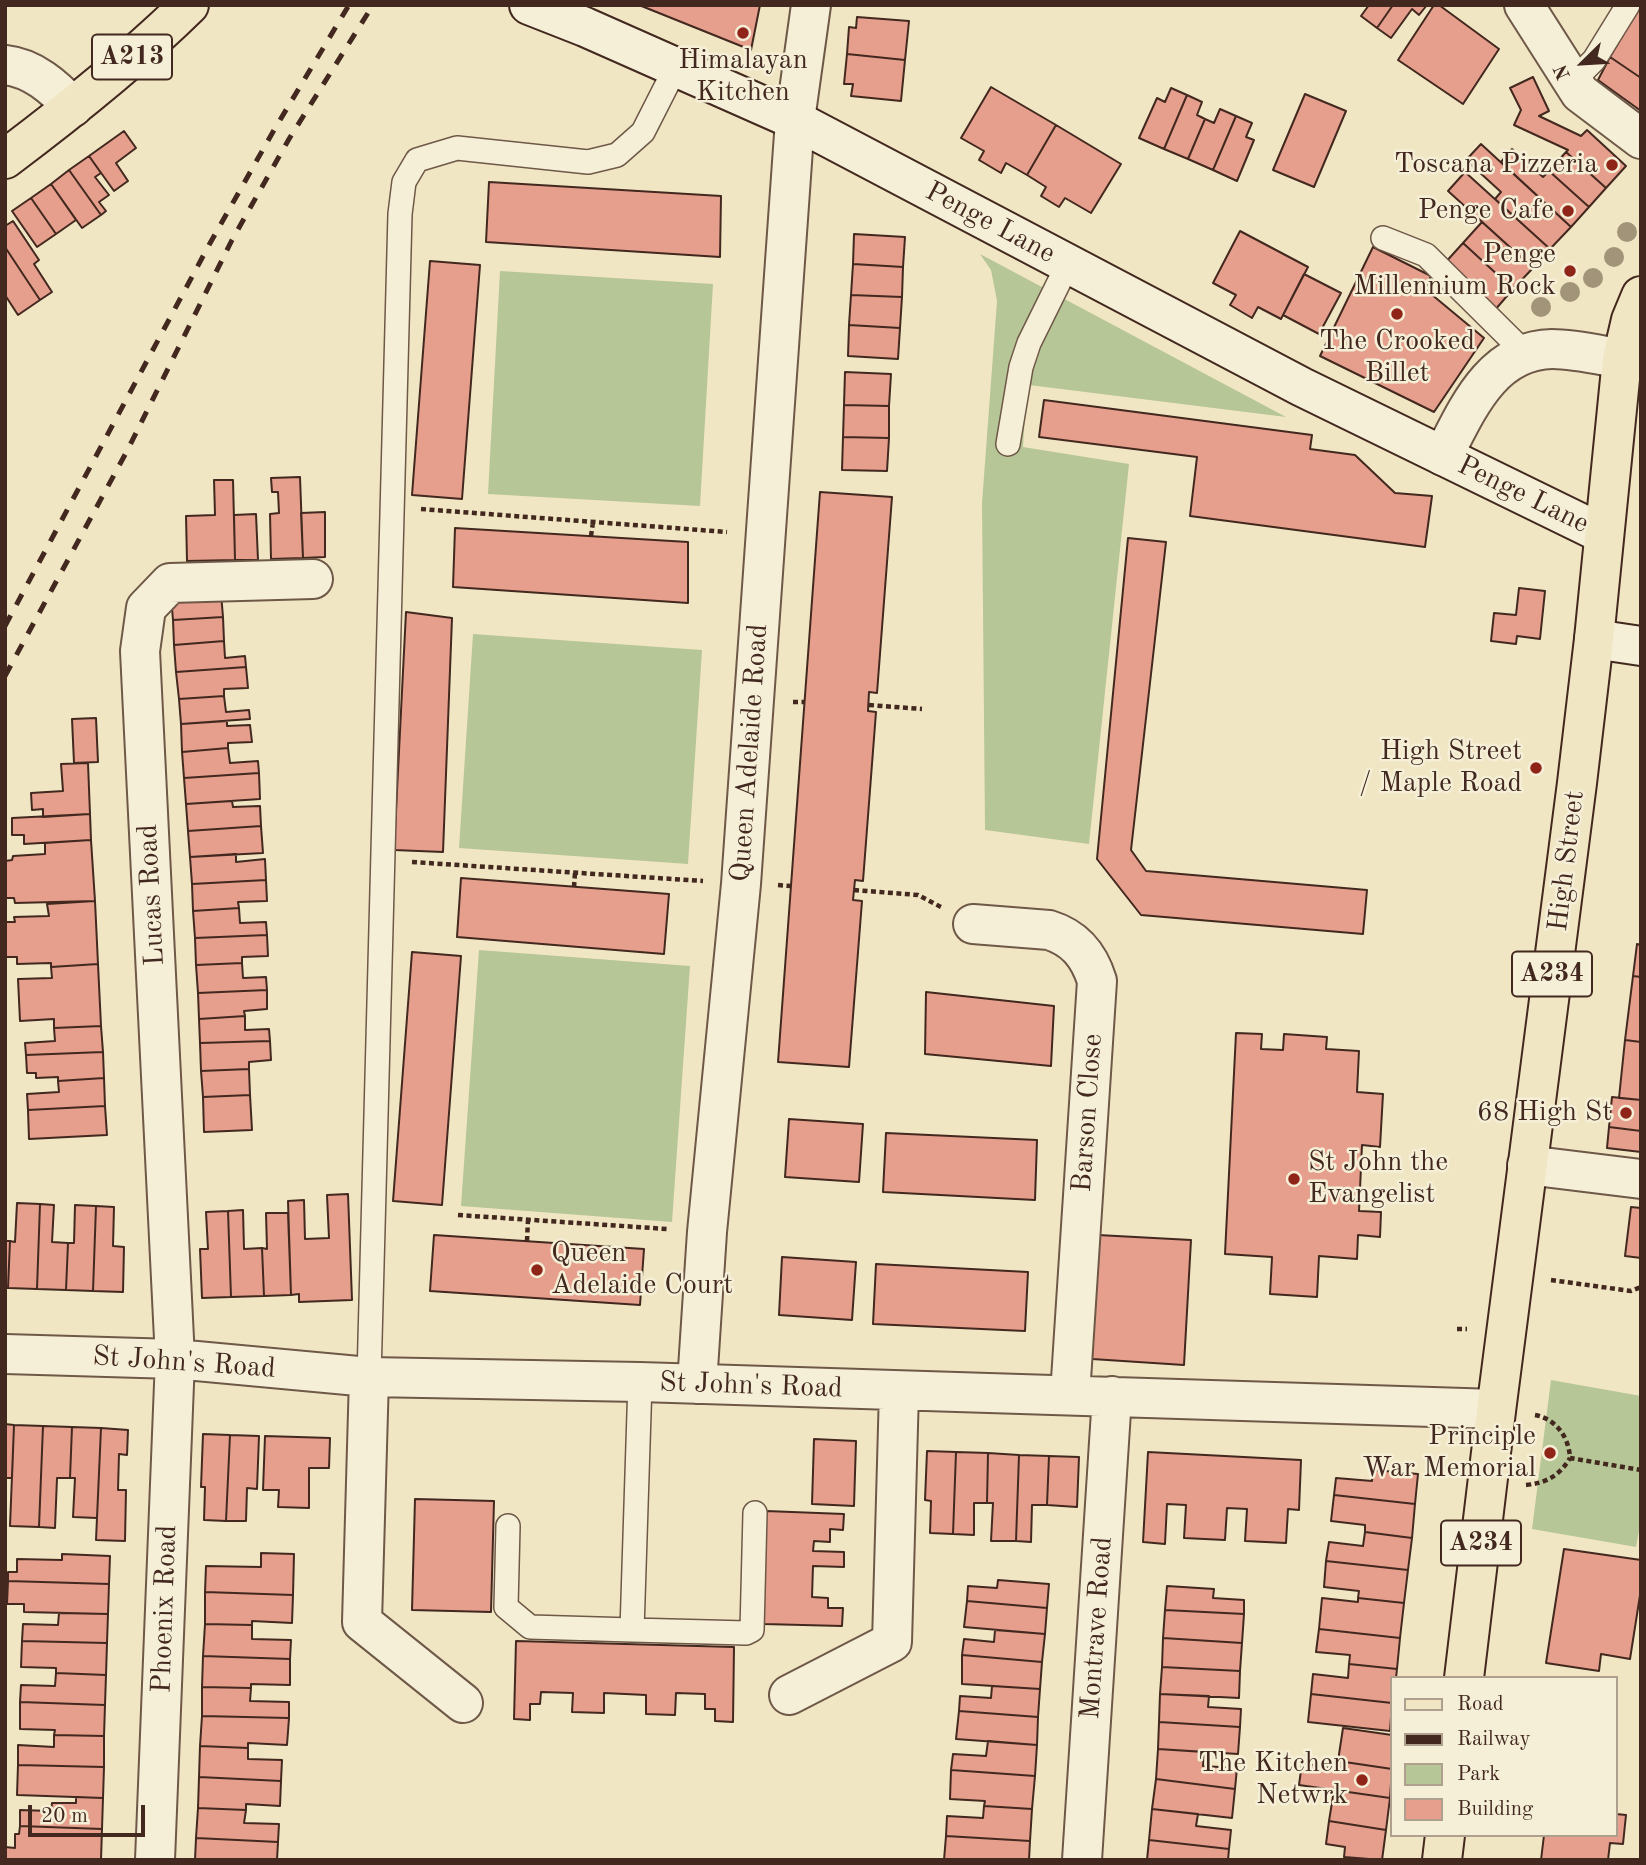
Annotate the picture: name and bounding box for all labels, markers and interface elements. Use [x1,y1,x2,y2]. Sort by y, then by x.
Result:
marker: Himalayan Kitchen [735,25,751,41]
north arrow [1548,28,1618,98]
road number: A213 [92,34,172,80]
place label: Himalayan Kitchen [678,44,808,110]
text: N [1552,61,1575,82]
place label: Toscana Pizzeria [1394,148,1598,182]
marker: Toscana Pizzeria [1604,157,1620,173]
street label: Penge Lane [919,175,1061,271]
place label: Penge Cafe [1418,194,1554,228]
marker: Penge Cafe [1560,203,1576,219]
place label: Penge Millennium Rock [1353,238,1556,304]
marker: Penge Millennium Rock [1562,263,1578,279]
marker: The Crooked Billet [1389,306,1405,322]
place label: The Crooked Billet [1319,325,1475,391]
street label: Penge Lane [1452,449,1594,541]
street label: Queen Adelaide Road [724,623,776,883]
place label: High Street / Maple Road [1359,735,1522,801]
marker: High Street / Maple Road [1528,760,1544,776]
street label: High Street [1542,788,1592,934]
street label: Lucas Road [132,823,172,967]
road number: A234 [1512,951,1592,996]
street label: Barson Close [1066,1033,1110,1193]
place label: 68 High St [1477,1096,1612,1130]
marker: 68 High St [1618,1105,1634,1121]
place label: St John the Evangelist [1308,1146,1448,1212]
marker: St John the Evangelist [1286,1171,1302,1187]
place label: Queen Adelaide Court [551,1237,733,1303]
marker: Queen Adelaide Court [529,1262,545,1278]
street label: St John's Road [91,1340,277,1386]
street label: St John's Road [659,1366,843,1406]
place label: Principle War Memorial [1362,1420,1536,1486]
marker: Principle War Memorial [1542,1445,1558,1461]
road number: A234 [1441,1520,1521,1566]
street label: Phoenix Road [145,1524,185,1694]
street label: Montrave Road [1074,1535,1120,1721]
legend [1390,1676,1618,1837]
text: Road [1457,1694,1504,1715]
text: Railway [1457,1729,1531,1750]
place label: The Kitchen Netwrk [1198,1747,1348,1813]
text: Park [1457,1764,1500,1785]
marker: The Kitchen Netwrk [1354,1772,1370,1788]
scale bar [32,1792,149,1836]
text: Building [1457,1799,1533,1820]
text: 20 m [41,1806,88,1827]

